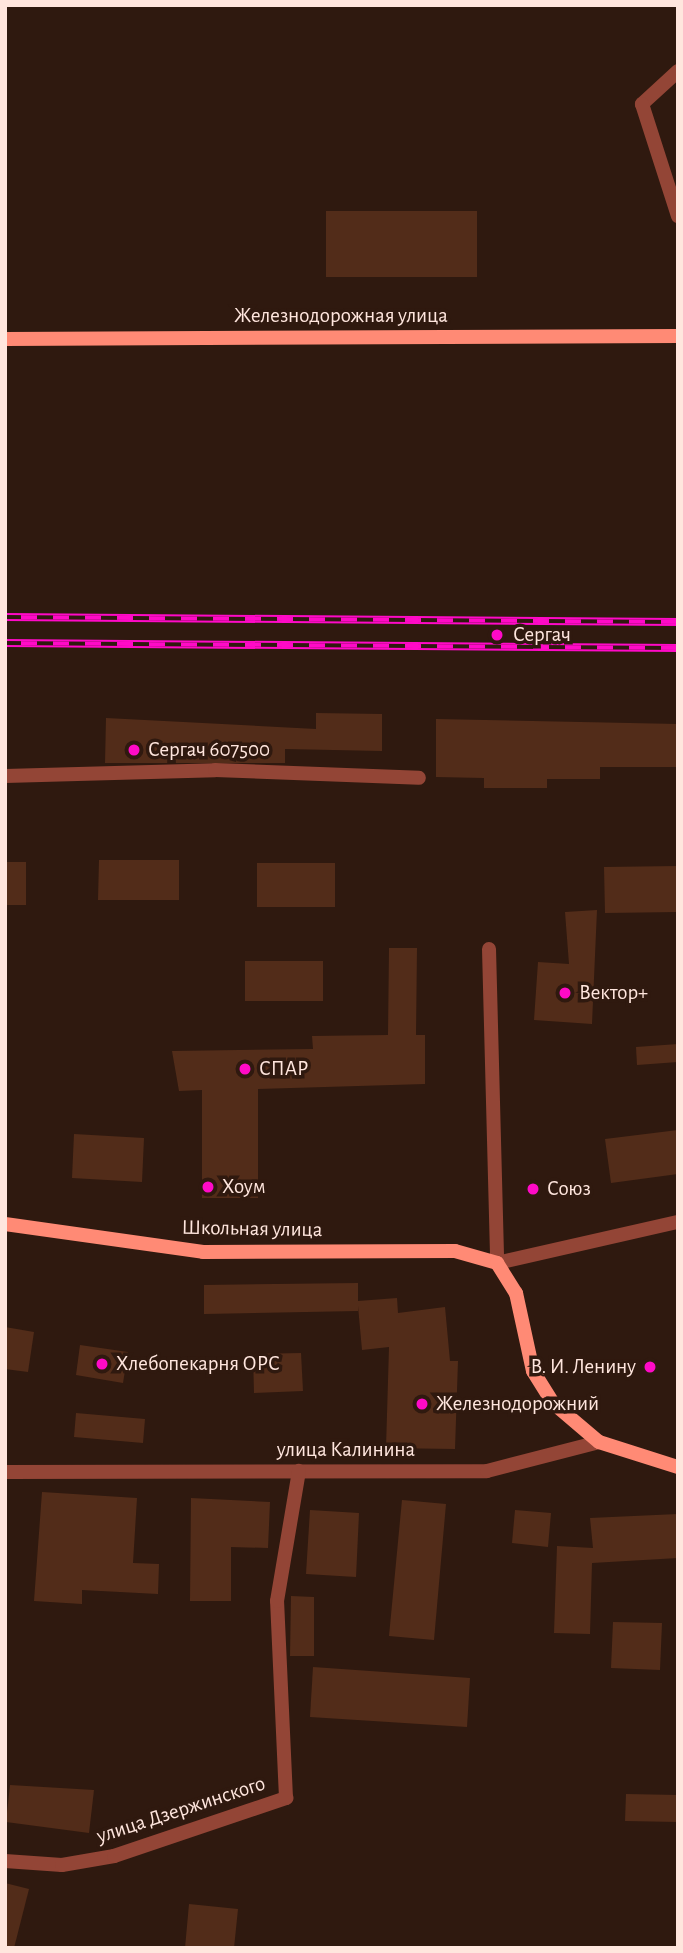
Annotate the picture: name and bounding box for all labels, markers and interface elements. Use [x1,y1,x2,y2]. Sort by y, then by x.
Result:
street label: Железнодорожная улица [234,303,448,329]
place label: Сергач [513,622,571,648]
marker: Сергач [487,625,507,645]
place label: Сергач 607500 [148,737,270,763]
marker: Сергач 607500 [126,742,142,758]
place label: Вектор+ [579,980,648,1006]
marker: Вектор+ [557,985,573,1001]
place label: СПАР [259,1056,308,1082]
marker: СПАР [237,1061,253,1077]
place label: Хоум [222,1174,266,1200]
place label: Союз [547,1176,591,1202]
marker: Хоум [200,1179,216,1195]
marker: Союз [525,1181,541,1197]
street label: Школьная улица [181,1215,323,1243]
place label: Хлебопекарня ОРС [116,1351,280,1377]
place label: В. И. Ленину [531,1354,636,1380]
marker: Хлебопекарня ОРС [94,1356,110,1372]
marker: В. И. Ленину [642,1359,658,1375]
place label: Железнодорожний [436,1391,599,1417]
marker: Железнодорожний [414,1396,430,1412]
street label: улица Калинина [277,1437,415,1463]
street label: улица Дзержинского [94,1771,268,1849]

